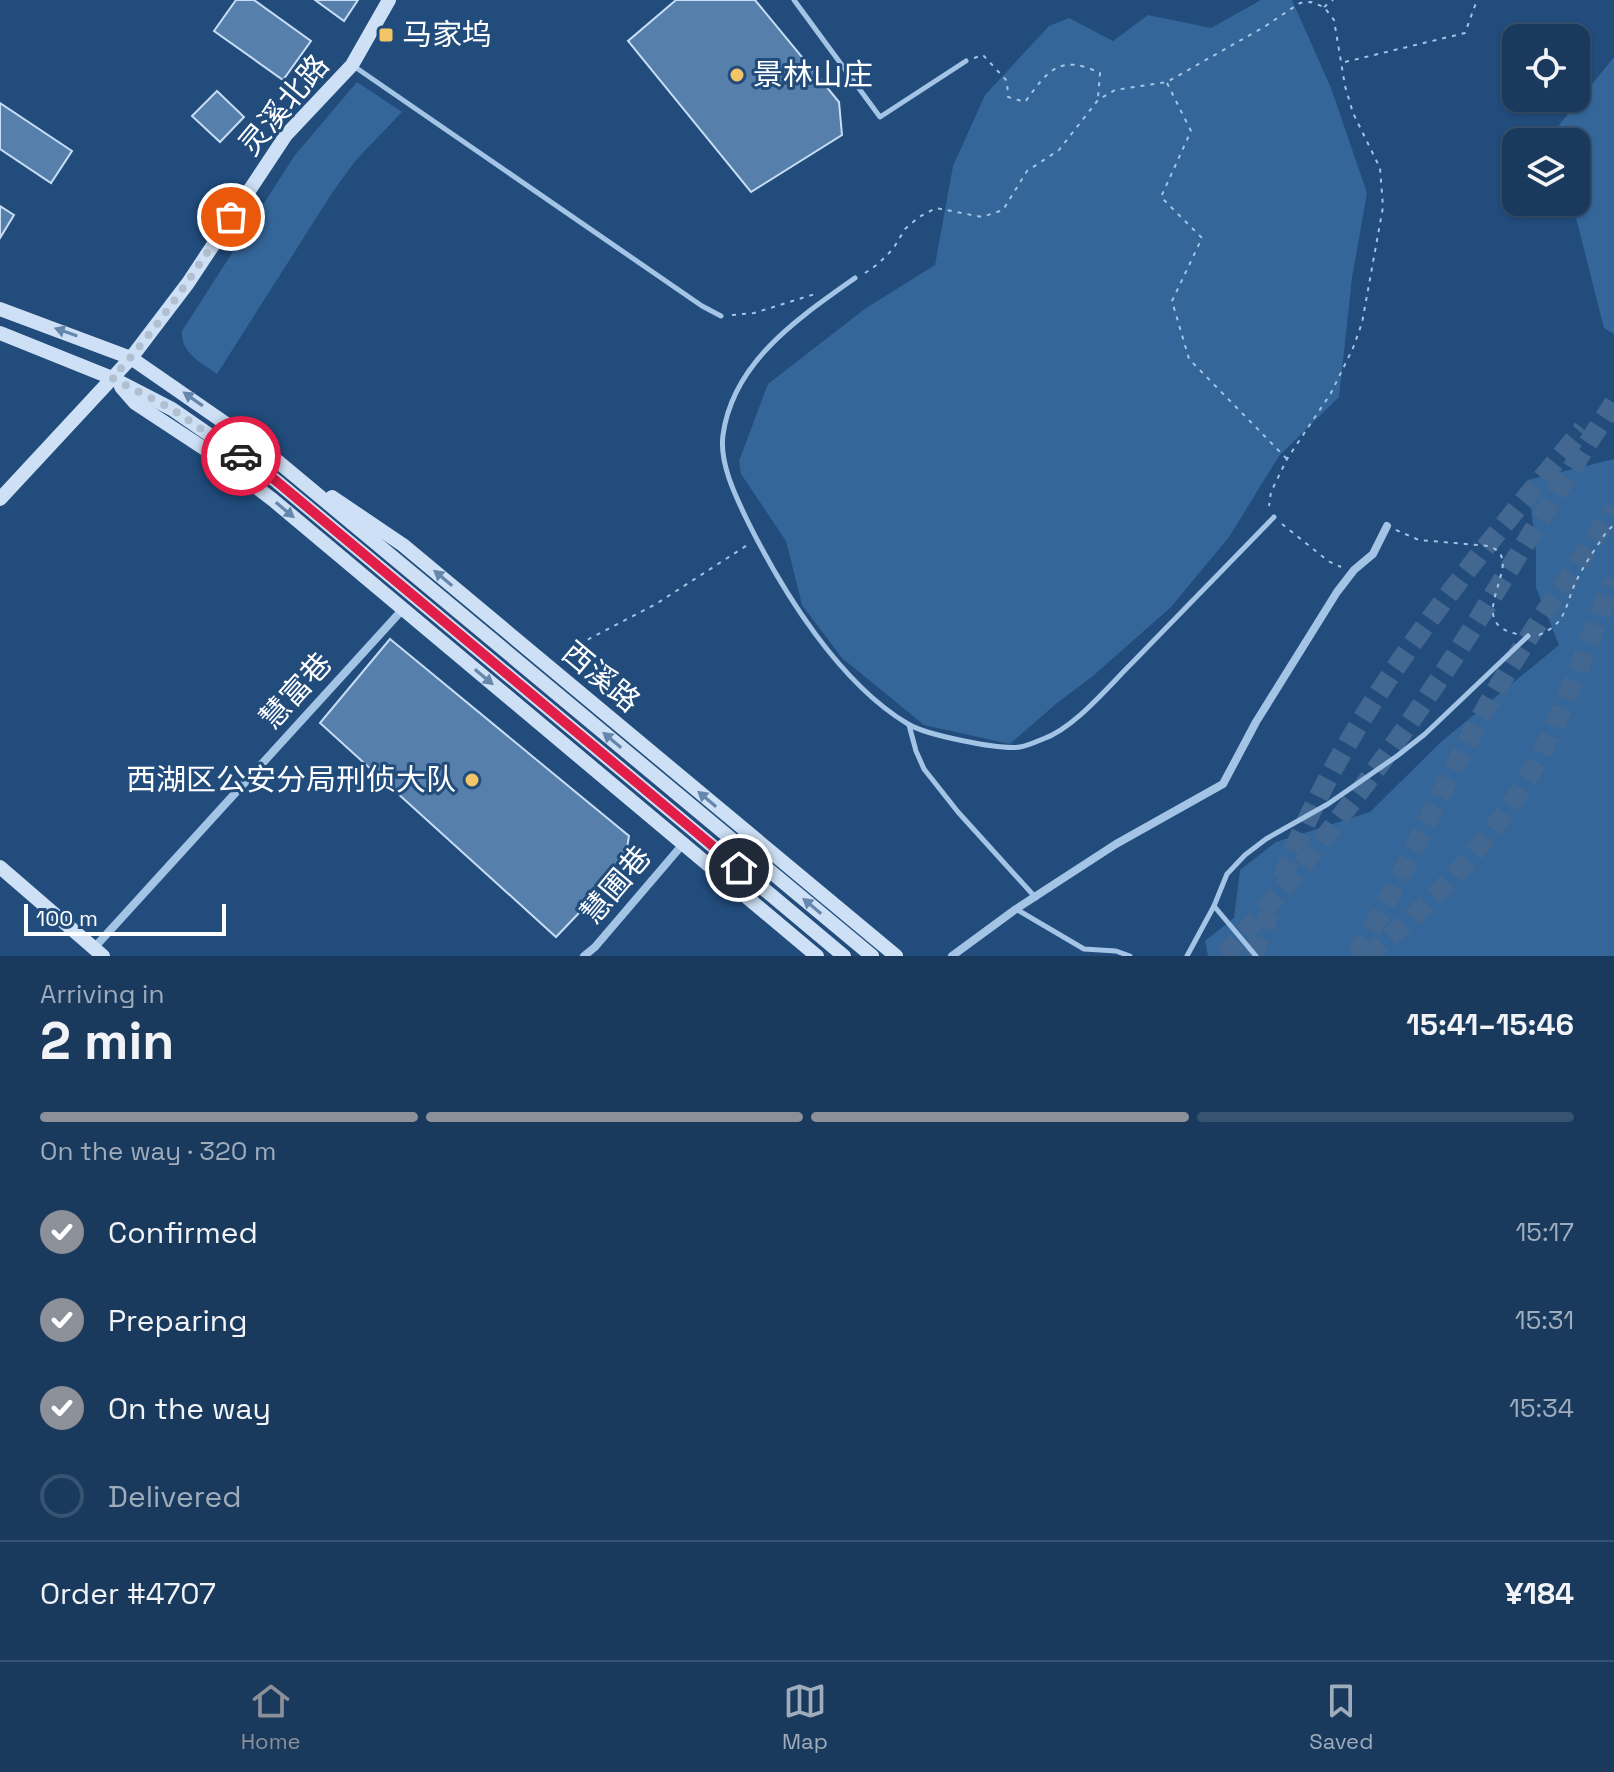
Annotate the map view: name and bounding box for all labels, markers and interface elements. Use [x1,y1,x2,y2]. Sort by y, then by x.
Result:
place label: 马家坞 [402,15,492,54]
map controls [1502,24,1590,216]
button: locate [1502,24,1590,112]
marker: 马家坞 [377,26,395,44]
street label: 灵溪北路 [230,46,337,163]
place label: 景林山庄 [753,55,873,94]
marker: 景林山庄 [728,66,746,84]
button: layers [1502,128,1590,216]
pin [197,183,265,251]
icon: bag [209,195,253,239]
one-way arrow [54,326,78,338]
one-way arrow [183,392,204,407]
courier [201,416,281,496]
icon: car [219,434,263,478]
one-way arrow [275,501,295,518]
one-way arrow [433,570,453,587]
street label: 西溪路 [554,633,648,720]
street label: 慧富巷 [251,644,340,737]
one-way arrow [474,668,494,685]
one-way arrow [602,732,622,749]
place label: 西湖区公安分局刑侦大队 [126,760,456,799]
marker: 西湖区公安分局刑侦大队 [463,771,481,789]
one-way arrow [697,791,717,807]
pin [705,834,773,902]
street label: 慧圃巷 [572,838,659,932]
icon: home [717,846,761,890]
one-way arrow [802,898,822,915]
scale bar [24,900,226,936]
text: 100 m [36,904,98,932]
text: Arriving in [40,977,164,1011]
text: 15:41–15:46 [1406,1005,1574,1044]
text: 2 min [40,1008,174,1074]
text: On the way · 320 m [40,1134,276,1168]
icon: check [40,1210,84,1254]
text: Confirmed [108,1213,258,1252]
text: 15:17 [1515,1215,1574,1249]
icon: check [40,1298,84,1342]
text: Preparing [108,1301,247,1340]
text: 15:31 [1515,1303,1574,1337]
icon: check [40,1386,84,1430]
text: On the way [108,1389,271,1428]
text: 15:34 [1509,1391,1574,1425]
text: Delivered [108,1477,242,1516]
text: Order #4707 [40,1574,216,1613]
text: ¥184 [1505,1574,1574,1613]
tab: Home [241,1679,301,1755]
tab: Map [782,1679,828,1755]
tab: Saved [1309,1679,1373,1755]

